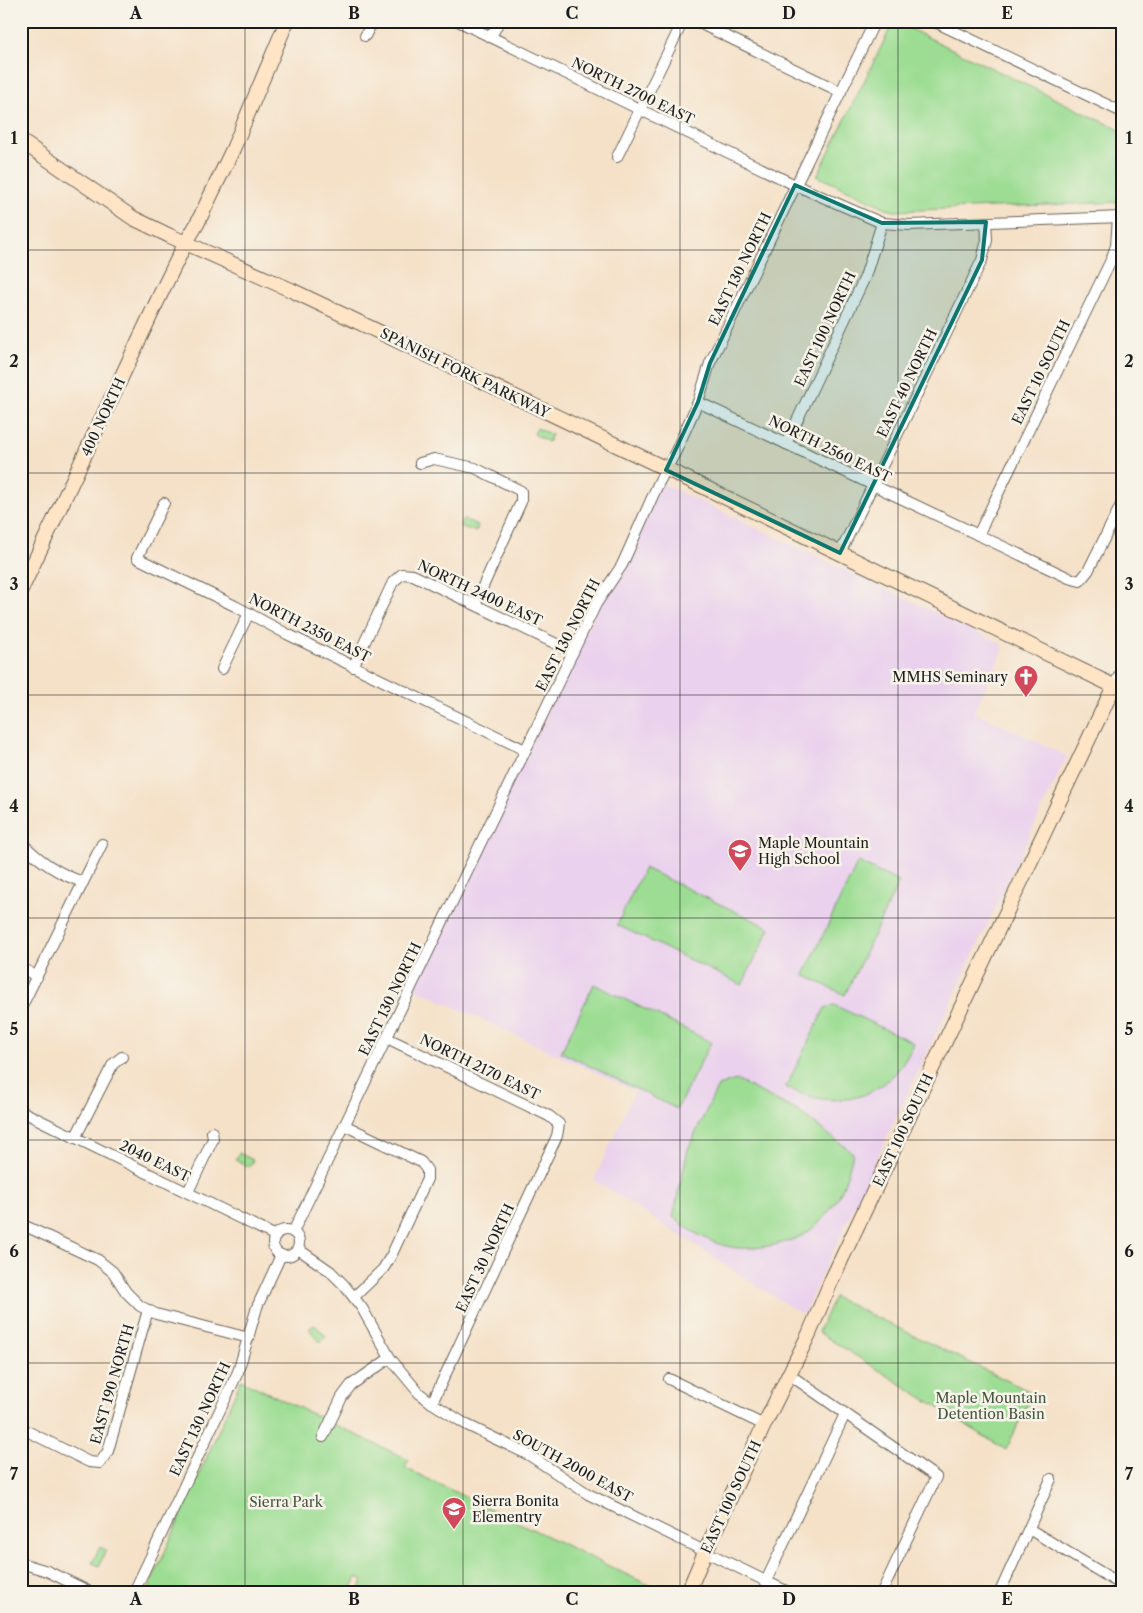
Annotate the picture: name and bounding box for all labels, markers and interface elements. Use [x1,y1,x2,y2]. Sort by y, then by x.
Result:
text: A [129,3,143,23]
text: B [348,3,360,23]
text: C [566,3,578,23]
text: D [782,3,796,23]
text: E [1001,3,1013,23]
street label: NORTH 2700 EAST [569,53,698,129]
text: 1 [10,128,18,148]
text: 1 [1125,128,1133,148]
street label: EAST 130 NORTH [705,209,775,329]
street label: EAST 100 NORTH [790,269,860,389]
street label: EAST 10 SOUTH [1008,317,1074,427]
street label: SPANISH FORK PARKWAY [377,324,554,422]
street label: EAST 40 NORTH [873,326,941,440]
text: 2 [9,351,19,371]
text: 2 [1124,351,1134,371]
street label: 400 NORTH [77,375,129,459]
street label: NORTH 2560 EAST [766,411,895,487]
street label: NORTH 2400 EAST [415,556,546,630]
text: 3 [9,574,19,594]
text: 3 [1124,574,1134,594]
street label: EAST 130 NORTH [532,576,604,694]
street label: NORTH 2350 EAST [246,590,374,667]
church icon: MMHS Seminary [1013,664,1039,698]
place label: MMHS Seminary [892,668,1008,686]
text: 4 [9,796,19,816]
text: 4 [1124,796,1134,816]
place label: Maple Mountain High School [758,834,869,868]
school or university icon: Maple Mountain High School [727,838,753,872]
street label: EAST 130 NORTH [355,939,425,1059]
text: 5 [10,1019,19,1039]
text: 5 [1125,1019,1134,1039]
street label: NORTH 2170 EAST [417,1030,543,1104]
street label: EAST 100 SOUTH [869,1071,937,1189]
street label: 2040 EAST [117,1136,194,1186]
street label: EAST 30 NORTH [452,1201,518,1315]
text: 6 [9,1241,19,1261]
text: 6 [1124,1241,1134,1261]
street label: EAST 190 NORTH [86,1322,138,1446]
street label: EAST 130 NORTH [166,1359,234,1479]
park label: Maple Mountain Detention Basin [936,1389,1047,1423]
street label: SOUTH 2000 EAST [510,1426,637,1507]
street label: EAST 100 SOUTH [697,1438,765,1556]
text: 7 [10,1464,19,1484]
text: 7 [1125,1464,1134,1484]
place label: Sierra Bonita Elementry [472,1492,559,1526]
park label: Sierra Park [249,1493,324,1511]
school or university icon: Sierra Bonita Elementry [441,1496,467,1530]
text: A [129,1589,143,1609]
text: B [348,1589,360,1609]
text: C [566,1589,578,1609]
text: D [782,1589,796,1609]
text: E [1001,1589,1013,1609]

